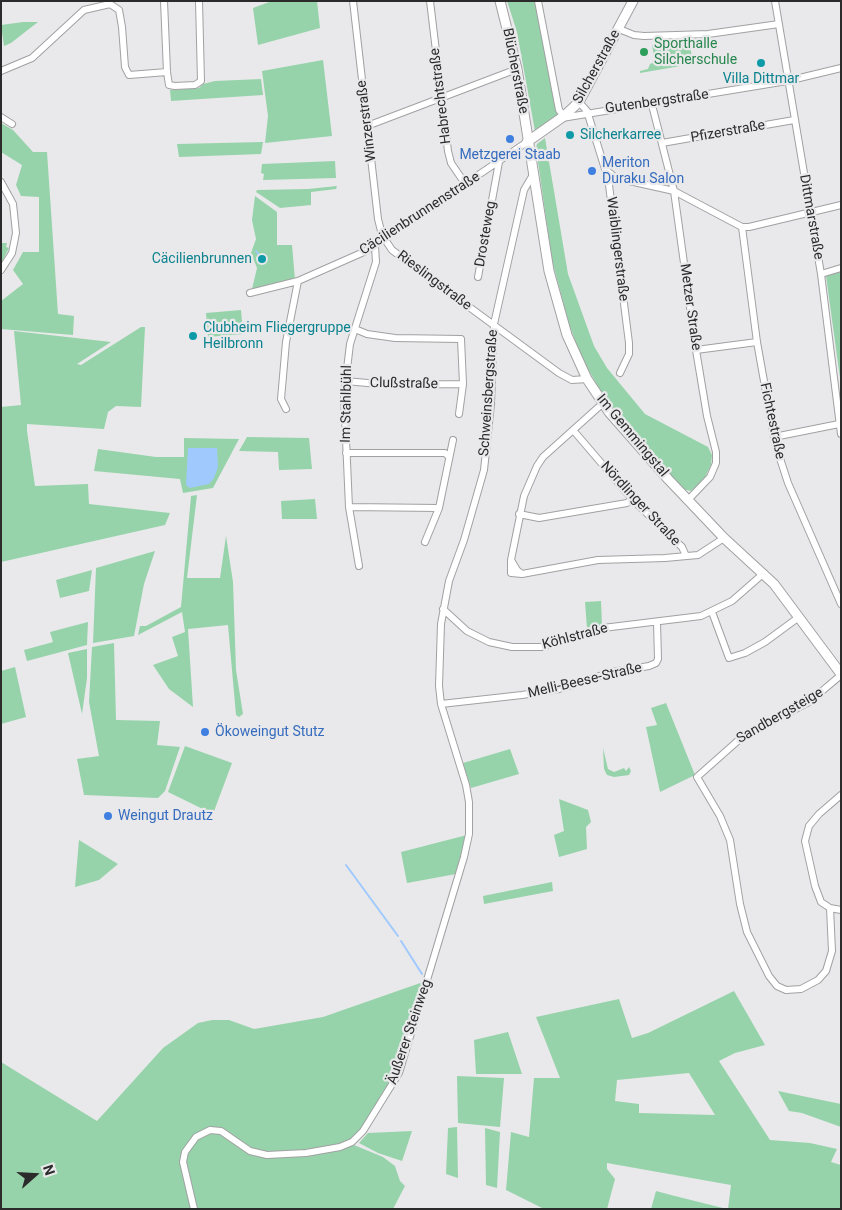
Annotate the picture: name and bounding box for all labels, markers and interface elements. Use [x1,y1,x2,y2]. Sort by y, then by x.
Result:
street label: Blücherstraße [498,27,532,115]
street label: Silcherstraße [570,27,624,107]
place label: Sporthalle Silcherschule [654,36,737,68]
marker: Sporthalle Silcherschule [638,46,650,58]
street label: Habrechtstraße [427,47,455,145]
marker: Villa Dittmar [755,57,767,69]
place label: Villa Dittmar [723,71,799,87]
street label: Winzerstraße [354,79,380,163]
street label: Gutenbergstraße [604,86,710,118]
street label: Pfizerstraße [689,117,767,147]
place label: Silcherkarree [580,127,661,143]
marker: Silcherkarree [564,129,576,141]
marker: Metzgerei Staab [504,133,516,145]
place label: Metzgerei Staab [459,147,561,163]
place label: Meriton Duraku Salon [602,155,684,188]
marker: Meriton Duraku Salon [586,165,598,177]
street label: Cäcilienbrunnenstraße [357,169,483,259]
street label: Dittmarstraße [795,173,827,261]
street label: Waiblingerstraße [602,196,632,302]
street label: Drosteweg [472,200,500,268]
street label: Rieslingstraße [394,248,474,314]
place label: Cäcilienbrunnen [152,251,252,267]
marker: Cäcilienbrunnen [256,253,268,265]
street label: Metzer Straße [676,263,704,351]
place label: Clubheim Fliegergruppe Heilbronn [203,320,351,352]
street label: Schweinsbergstraße [476,329,502,457]
marker: Clubheim Fliegergruppe Heilbronn [187,330,199,342]
street label: Im Stahlbühl [338,365,356,443]
street label: Clußstraße [370,375,438,393]
street label: Fichtestraße [756,381,788,461]
street label: Im Gemmingstal [592,391,672,481]
street label: Nördlinger Straße [597,458,683,550]
street label: Köhlstraße [540,620,610,654]
street label: Melli-Beese-Straße [526,660,644,702]
street label: Sandbergsteige [734,684,826,748]
place label: Ökoweingut Stutz [215,724,325,740]
marker: Ökoweingut Stutz [199,726,211,738]
place label: Weingut Drautz [118,808,213,824]
marker: Weingut Drautz [102,810,114,822]
street label: Äußerer Steinweg [384,977,436,1087]
north arrow [10,1150,60,1200]
text: N [40,1163,58,1177]

